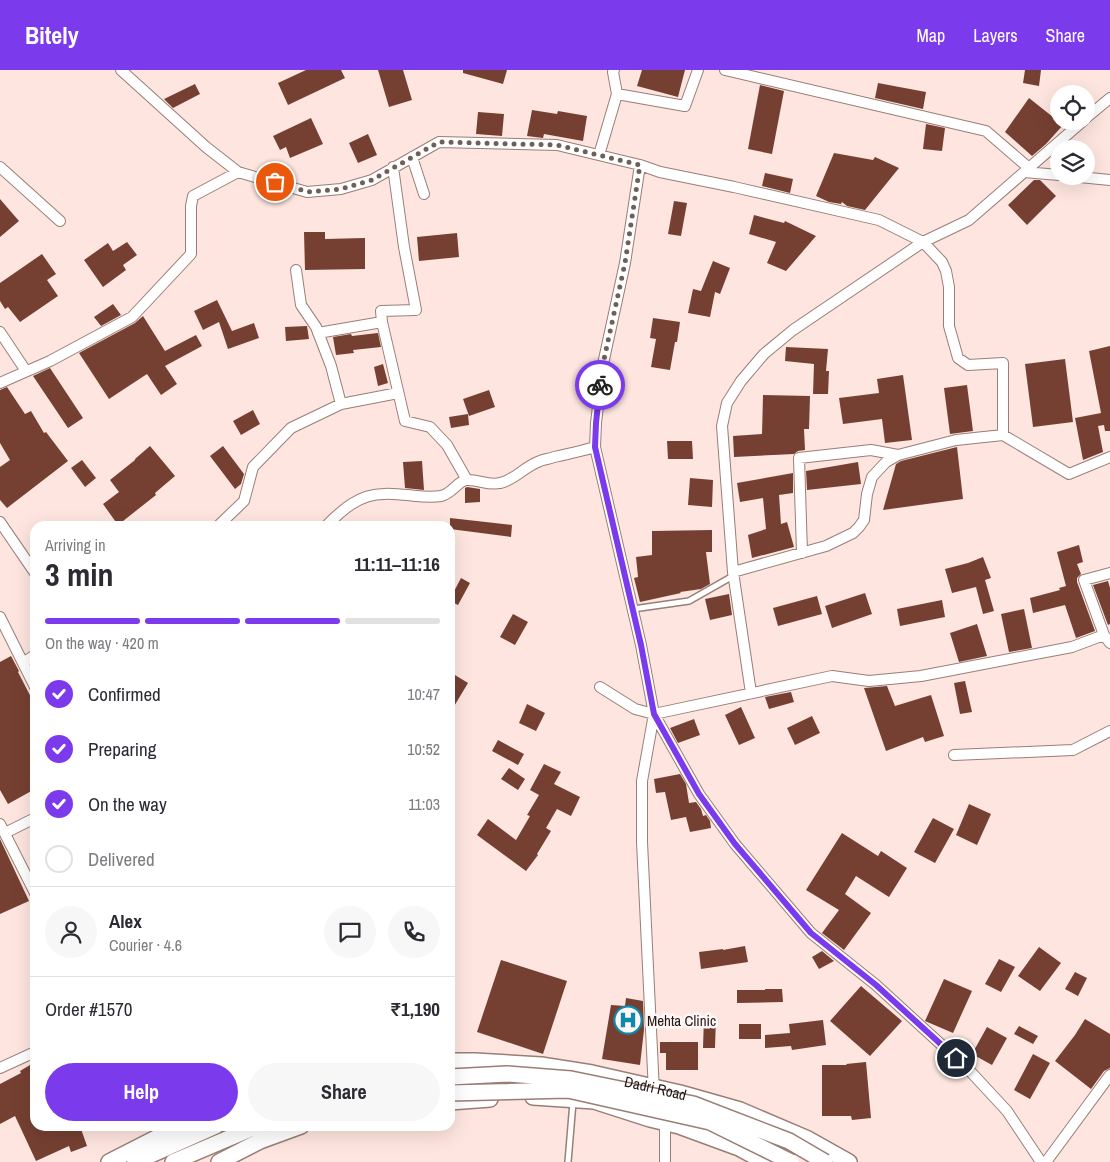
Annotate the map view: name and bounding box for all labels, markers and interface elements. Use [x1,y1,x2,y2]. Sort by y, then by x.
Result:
text: Bitely [25,19,79,51]
text: Map [917,23,945,48]
text: Layers [973,23,1018,48]
text: Share [1046,23,1085,48]
map controls [1050,85,1095,185]
button: locate [1050,85,1095,130]
button: layers [1050,140,1095,185]
pin [254,161,296,203]
icon: bag [261,168,289,196]
courier [575,360,625,410]
icon: bike [586,371,614,399]
text: Arriving in [45,534,106,556]
text: 11:11–11:16 [354,551,440,577]
text: 3 min [45,553,114,596]
text: On the way · 420 m [45,632,159,654]
icon: check [45,680,73,708]
text: Confirmed [88,681,161,707]
text: 10:47 [407,683,440,705]
icon: check [45,735,73,763]
text: Preparing [88,736,156,762]
text: 10:52 [407,738,440,760]
icon: check [45,790,73,818]
text: On the way [88,791,167,817]
text: 11:03 [408,793,440,815]
text: Delivered [88,846,155,872]
button: person [45,906,97,958]
button: chat [324,906,376,958]
button: phone [388,906,440,958]
text: Alex [109,908,142,934]
text: Courier · 4.6 [109,934,182,956]
text: Order #1570 [45,996,132,1022]
text: ₹1,190 [390,996,440,1022]
hospital icon: Mehta Clinic [613,1005,643,1035]
place label: Mehta Clinic [647,1010,716,1031]
pin [935,1037,977,1079]
icon: home [942,1044,970,1072]
button: Help [45,1063,238,1121]
button: Share [248,1063,440,1121]
street label: Dadri Road [623,1070,689,1105]

